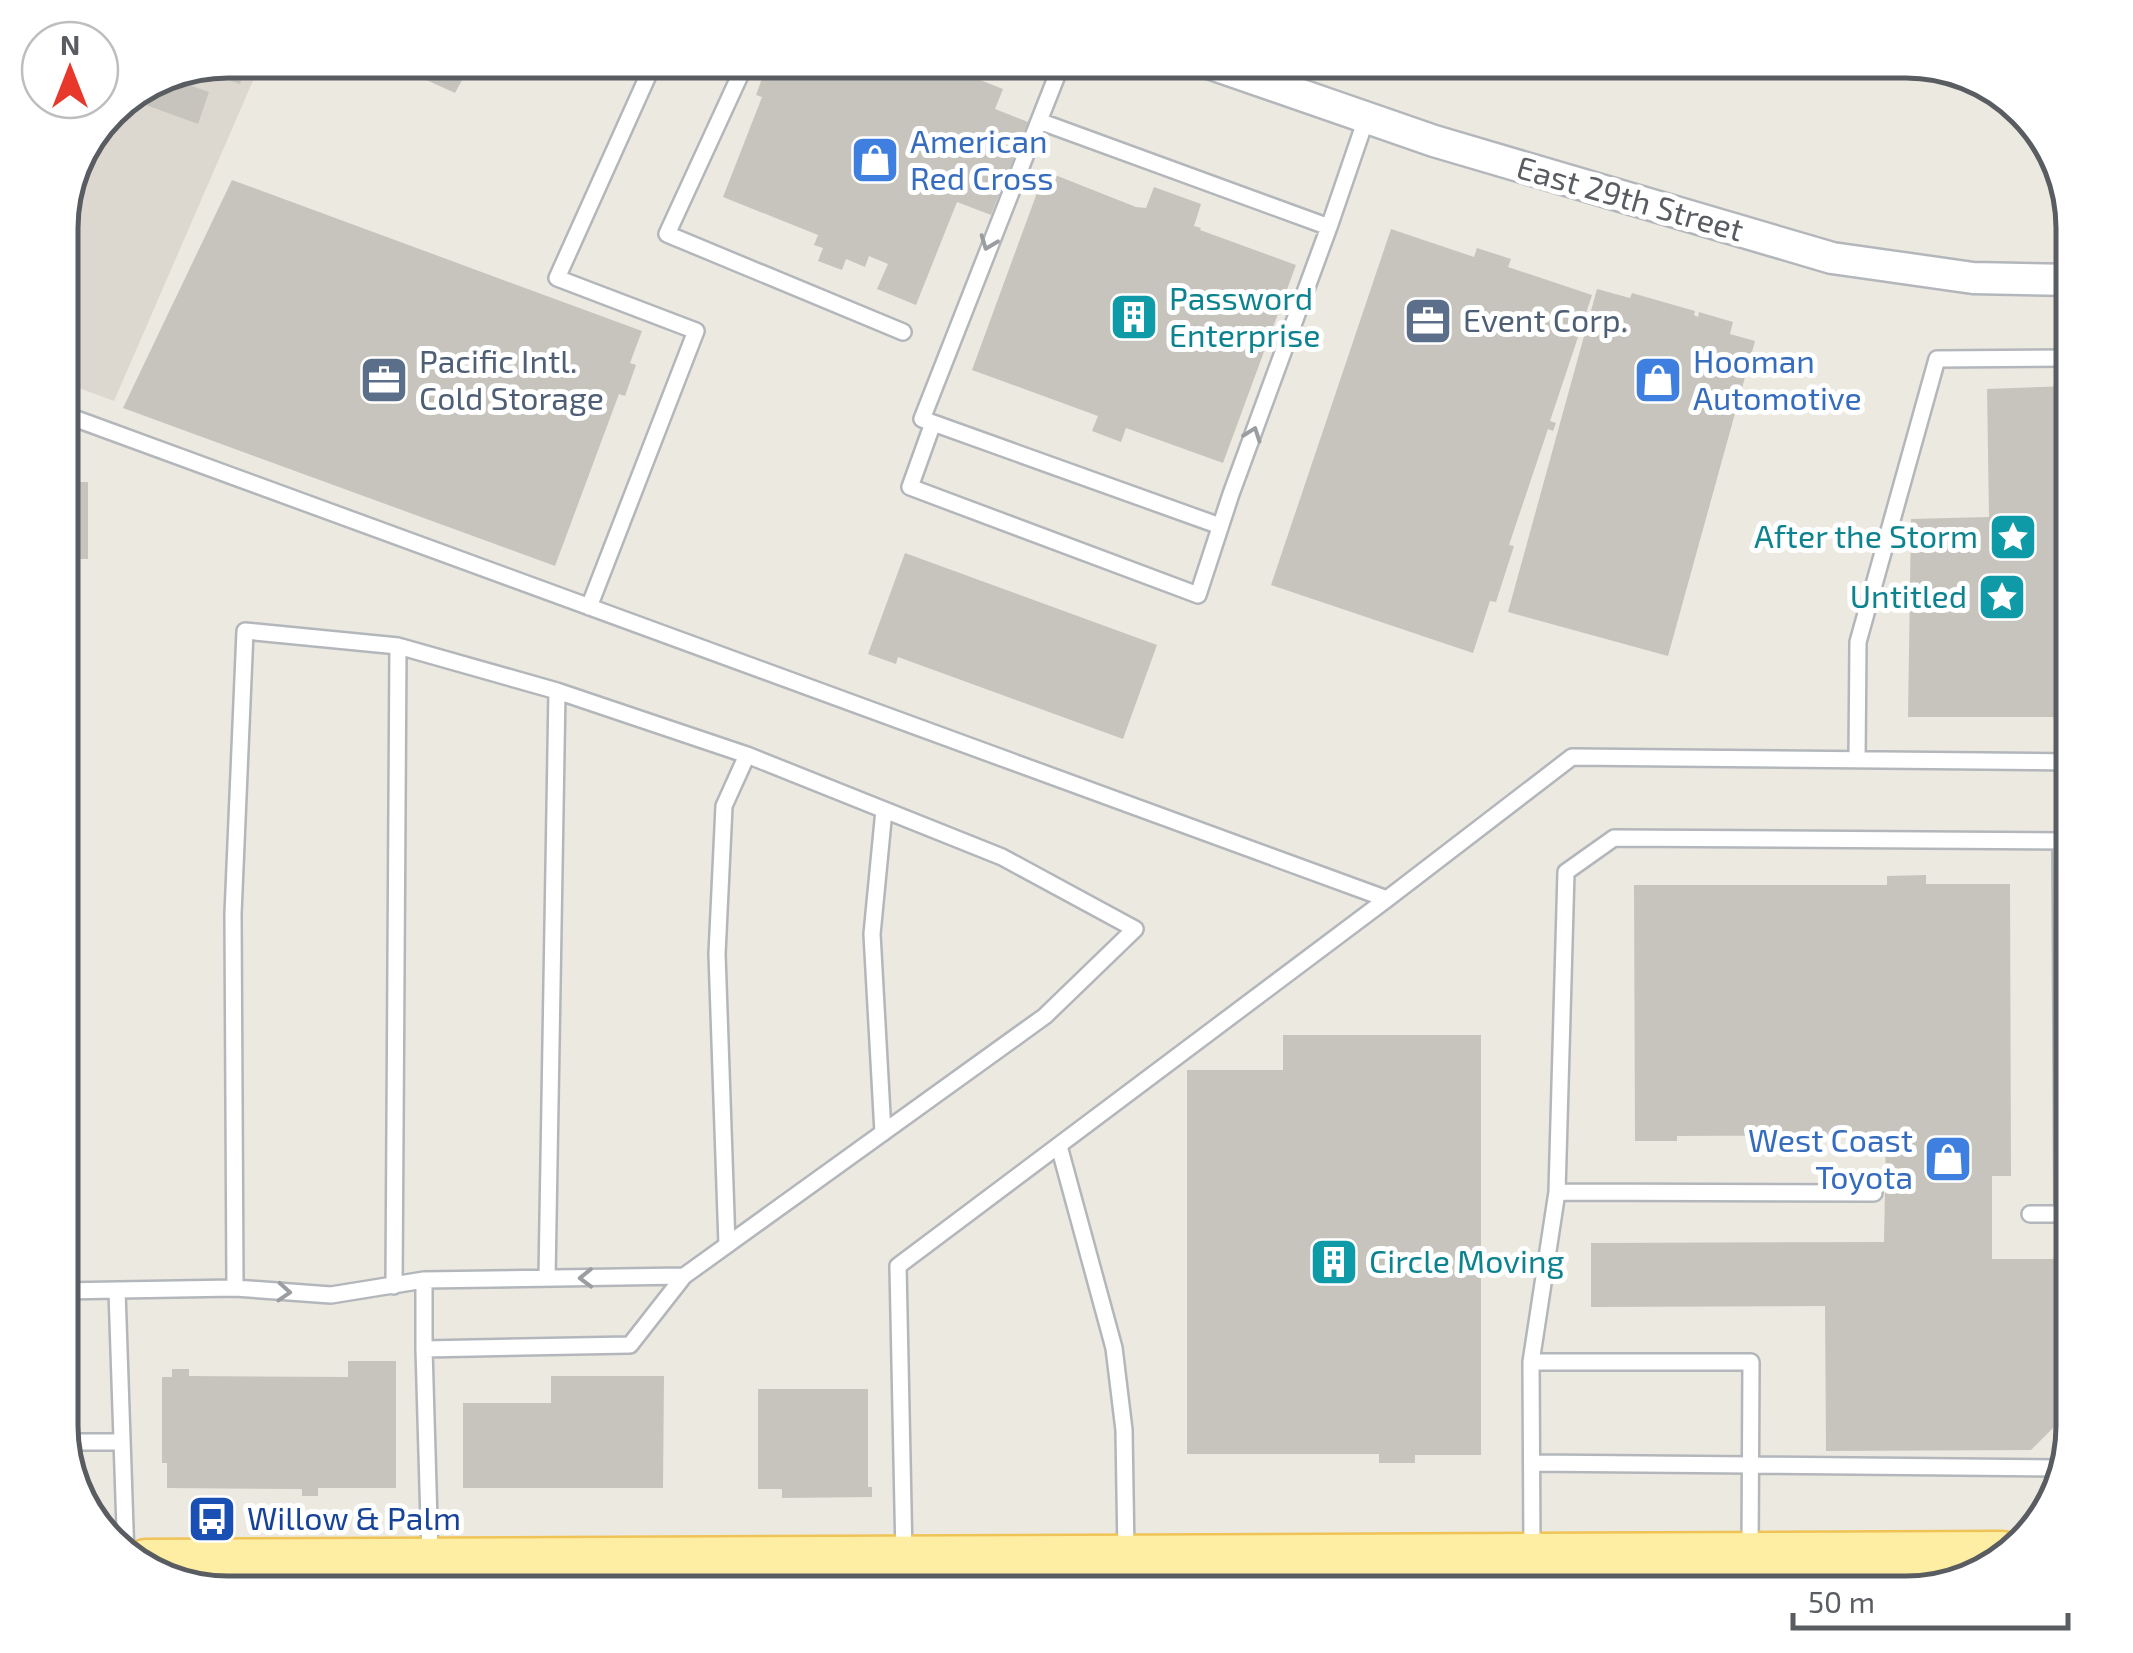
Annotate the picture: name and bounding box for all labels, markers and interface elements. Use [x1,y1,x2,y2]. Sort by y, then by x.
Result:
north arrow [20,20,120,120]
text: N [60,27,80,61]
place label: American Red Cross [910,121,1054,196]
shop icon: American Red Cross [849,134,901,186]
street label: East 29th Street [1513,147,1748,248]
one-way arrow [980,233,1000,251]
place label: Password Enterprise [1169,278,1321,353]
building icon: Password Enterprise [1108,291,1160,343]
office icon: Event Corp. [1402,295,1454,347]
place label: Event Corp. [1463,300,1628,338]
place label: Pacific Intl. Cold Storage [419,341,604,416]
place label: Hooman Automotive [1693,341,1862,416]
office icon: Pacific Intl. Cold Storage [358,354,410,406]
shop icon: Hooman Automotive [1632,354,1684,406]
one-way arrow [1241,426,1262,443]
place icon: After the Storm [1987,511,2039,563]
place label: After the Storm [1754,516,1978,554]
place icon: Untitled [1976,571,2028,623]
place label: Untitled [1850,576,1967,614]
place label: West Coast Toyota [1748,1120,1913,1195]
shop icon: West Coast Toyota [1922,1133,1974,1185]
building icon: Circle Moving [1308,1236,1360,1288]
place label: Circle Moving [1369,1241,1565,1279]
one-way arrow [578,1267,594,1288]
one-way arrow [276,1280,292,1302]
bus stop icon: Willow & Palm [186,1493,238,1545]
place label: Willow & Palm [247,1498,461,1536]
scale bar [1793,1568,2068,1630]
text: 50 m [1808,1583,1875,1619]

